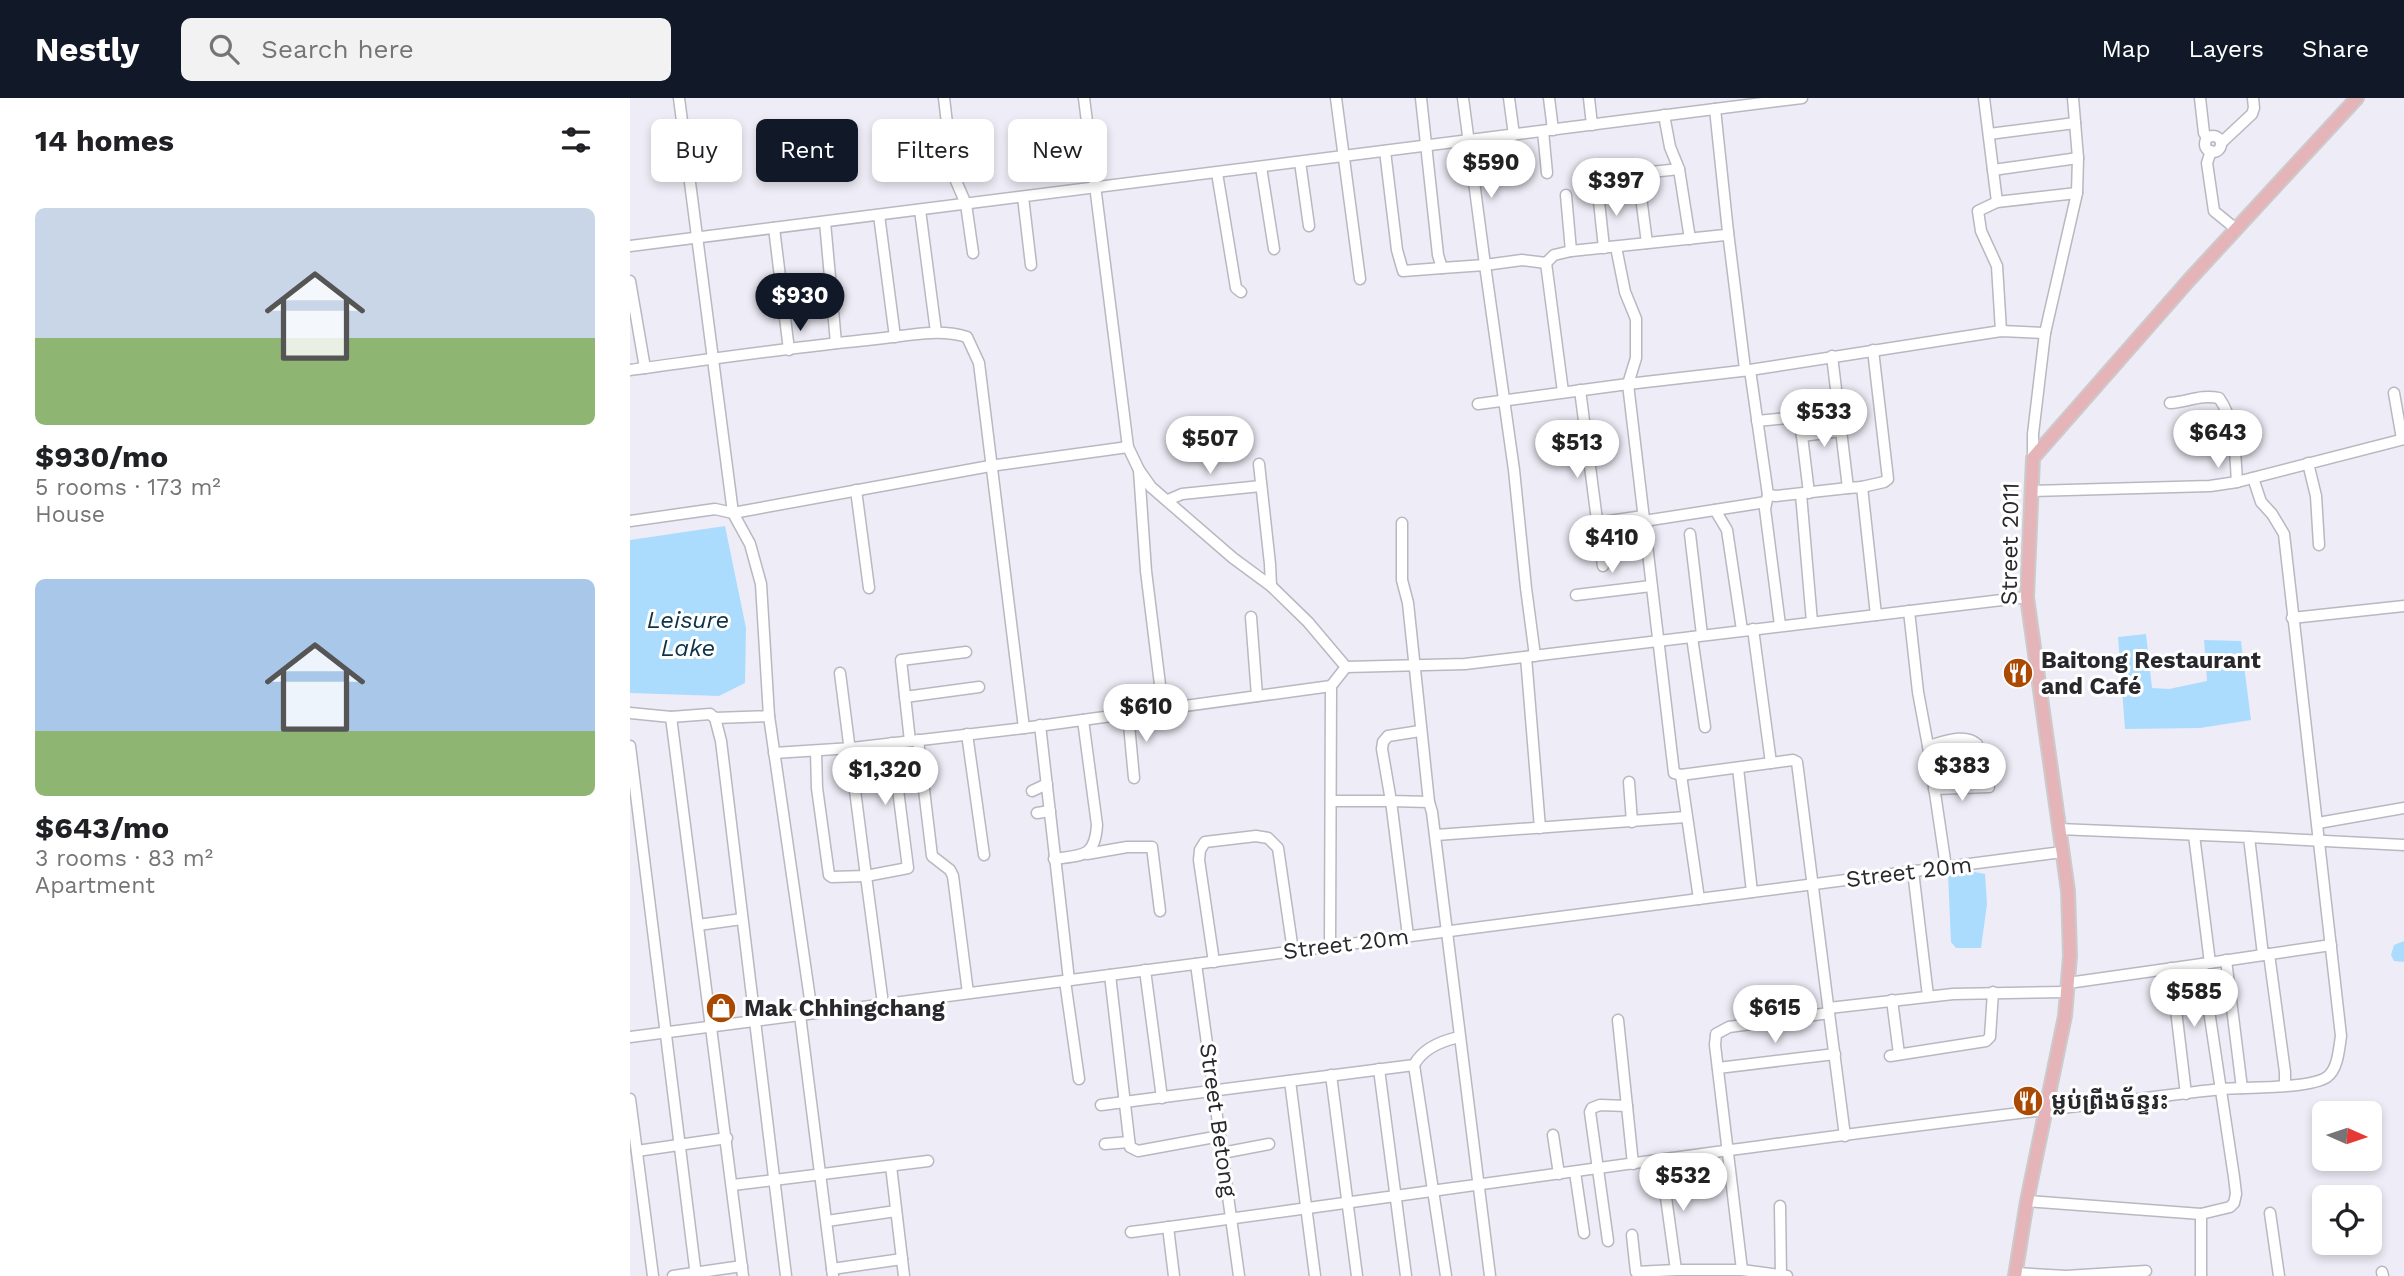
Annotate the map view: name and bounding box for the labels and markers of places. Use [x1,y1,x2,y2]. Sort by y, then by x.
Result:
pin: $590 [1450,140,1532,200]
pin: $397 [1575,158,1657,218]
pin: $930 [759,274,841,333]
pin: $533 [1783,390,1865,449]
pin: $643 [2177,410,2259,470]
pin: $507 [1169,416,1251,476]
pin: $513 [1536,420,1618,480]
pin: $410 [1571,516,1653,575]
place label: Baitong Restaurant and Café [2041,647,2261,700]
restaurant icon: Baitong Restaurant and Café [2001,656,2035,690]
pin: $610 [1105,684,1187,744]
pin: $383 [1921,744,2003,803]
pin: $1,320 [828,748,942,807]
pin: $585 [2153,970,2235,1029]
pin: $615 [1734,986,1816,1045]
shop icon: Mak Chhingchang [704,991,738,1025]
place label: Mak Chhingchang [744,995,945,1022]
restaurant icon: ម្លប់ព្រីងច័ន្ទរះ [2011,1084,2045,1118]
place label: ម្លប់ព្រីងច័ន្ទរះ [2051,1086,2169,1115]
pin: $532 [1642,1154,1724,1213]

